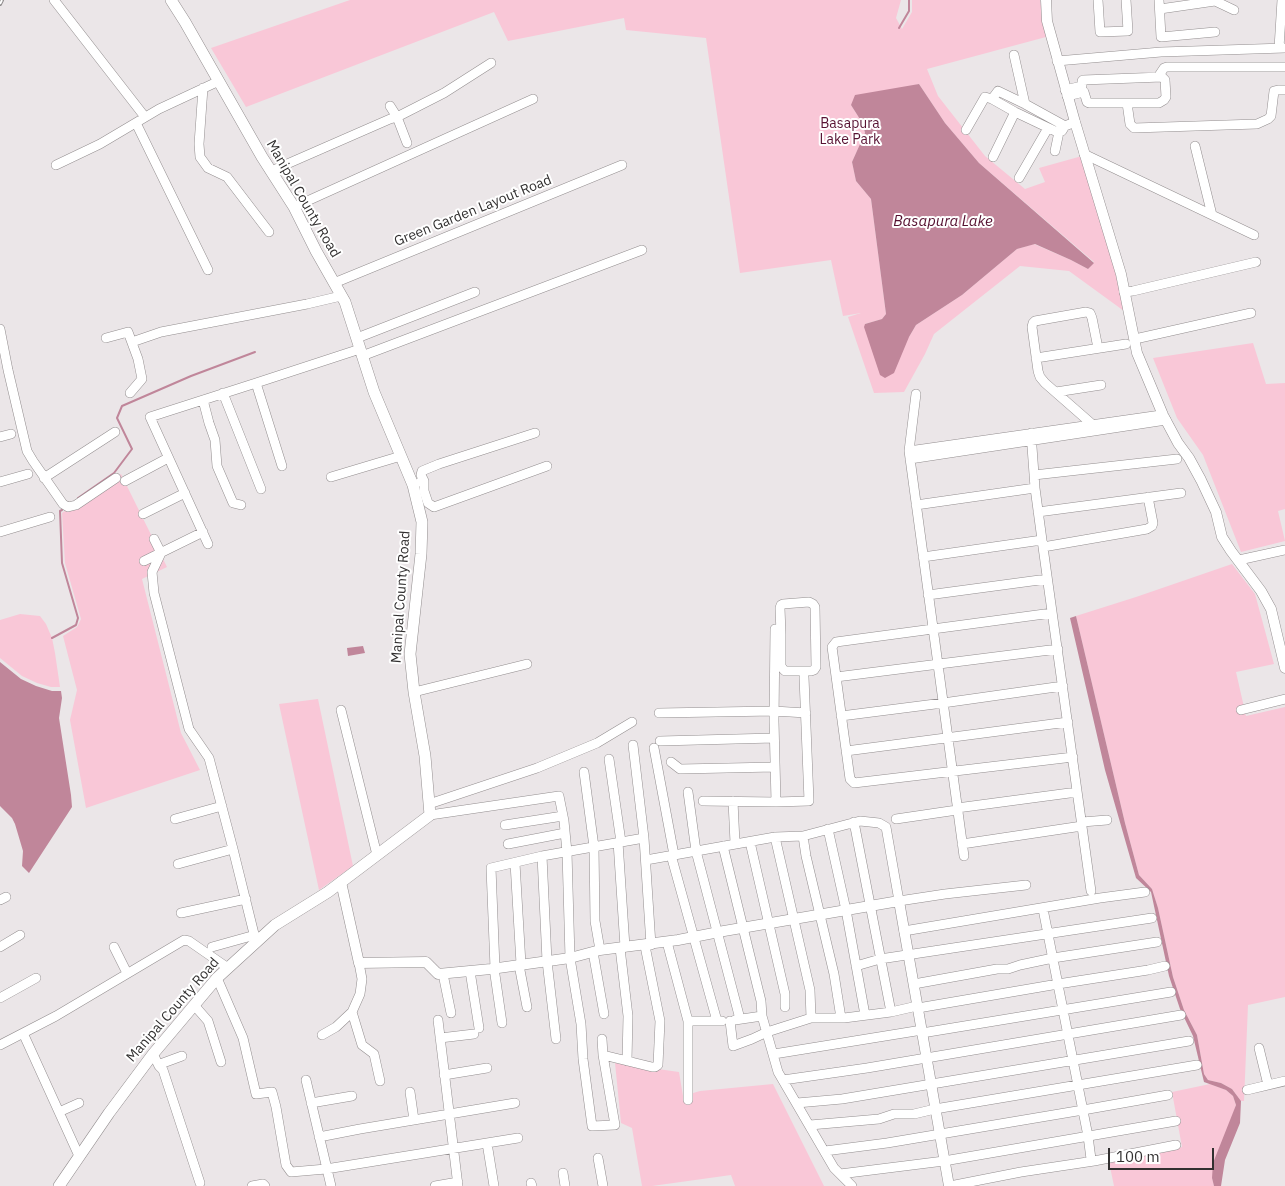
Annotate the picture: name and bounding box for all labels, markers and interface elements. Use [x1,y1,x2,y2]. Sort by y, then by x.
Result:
park label: Basapura Lake Park [820,116,880,148]
street label: Manipal County Road [263,137,343,261]
street label: Green Garden Layout Road [392,172,554,250]
water label: Basapura Lake [893,213,993,231]
street label: Manipal County Road [388,530,414,664]
street label: Manipal County Road [123,954,223,1066]
scale bar [1110,1138,1216,1170]
text: 100 m [1116,1147,1160,1166]

